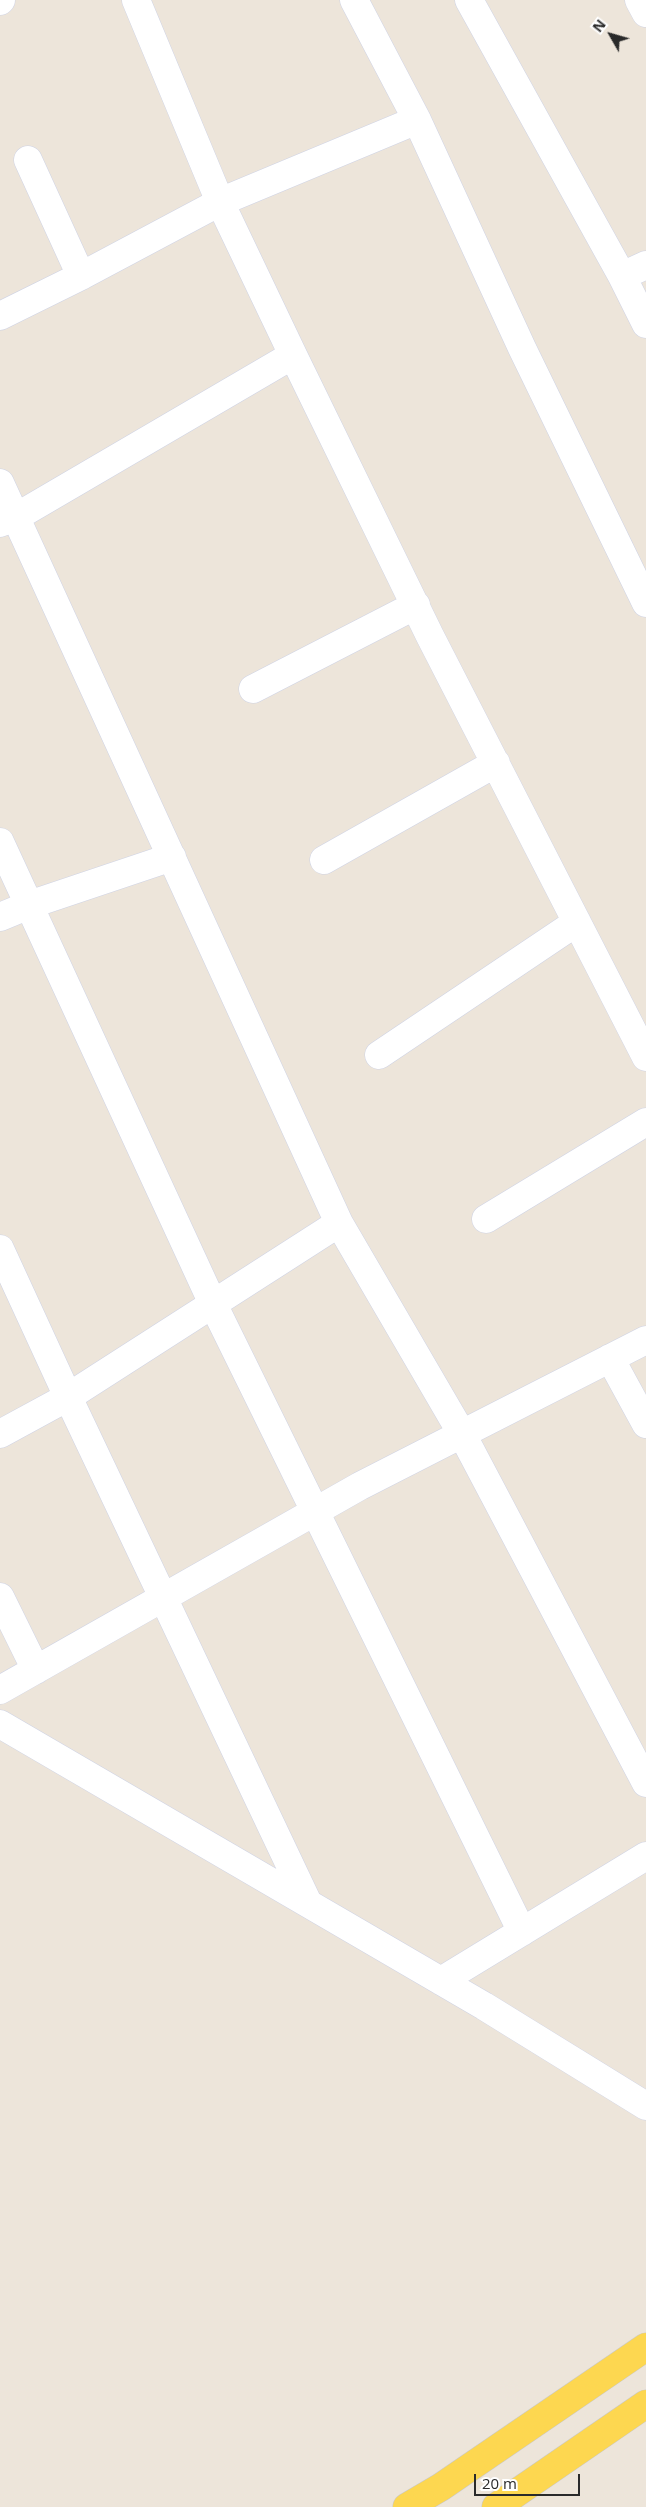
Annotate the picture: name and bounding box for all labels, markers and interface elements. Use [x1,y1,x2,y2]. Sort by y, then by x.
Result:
north arrow [586,10,636,60]
text: N [588,15,610,36]
scale bar [476,2464,582,2496]
text: 20 m [482,2473,517,2493]

